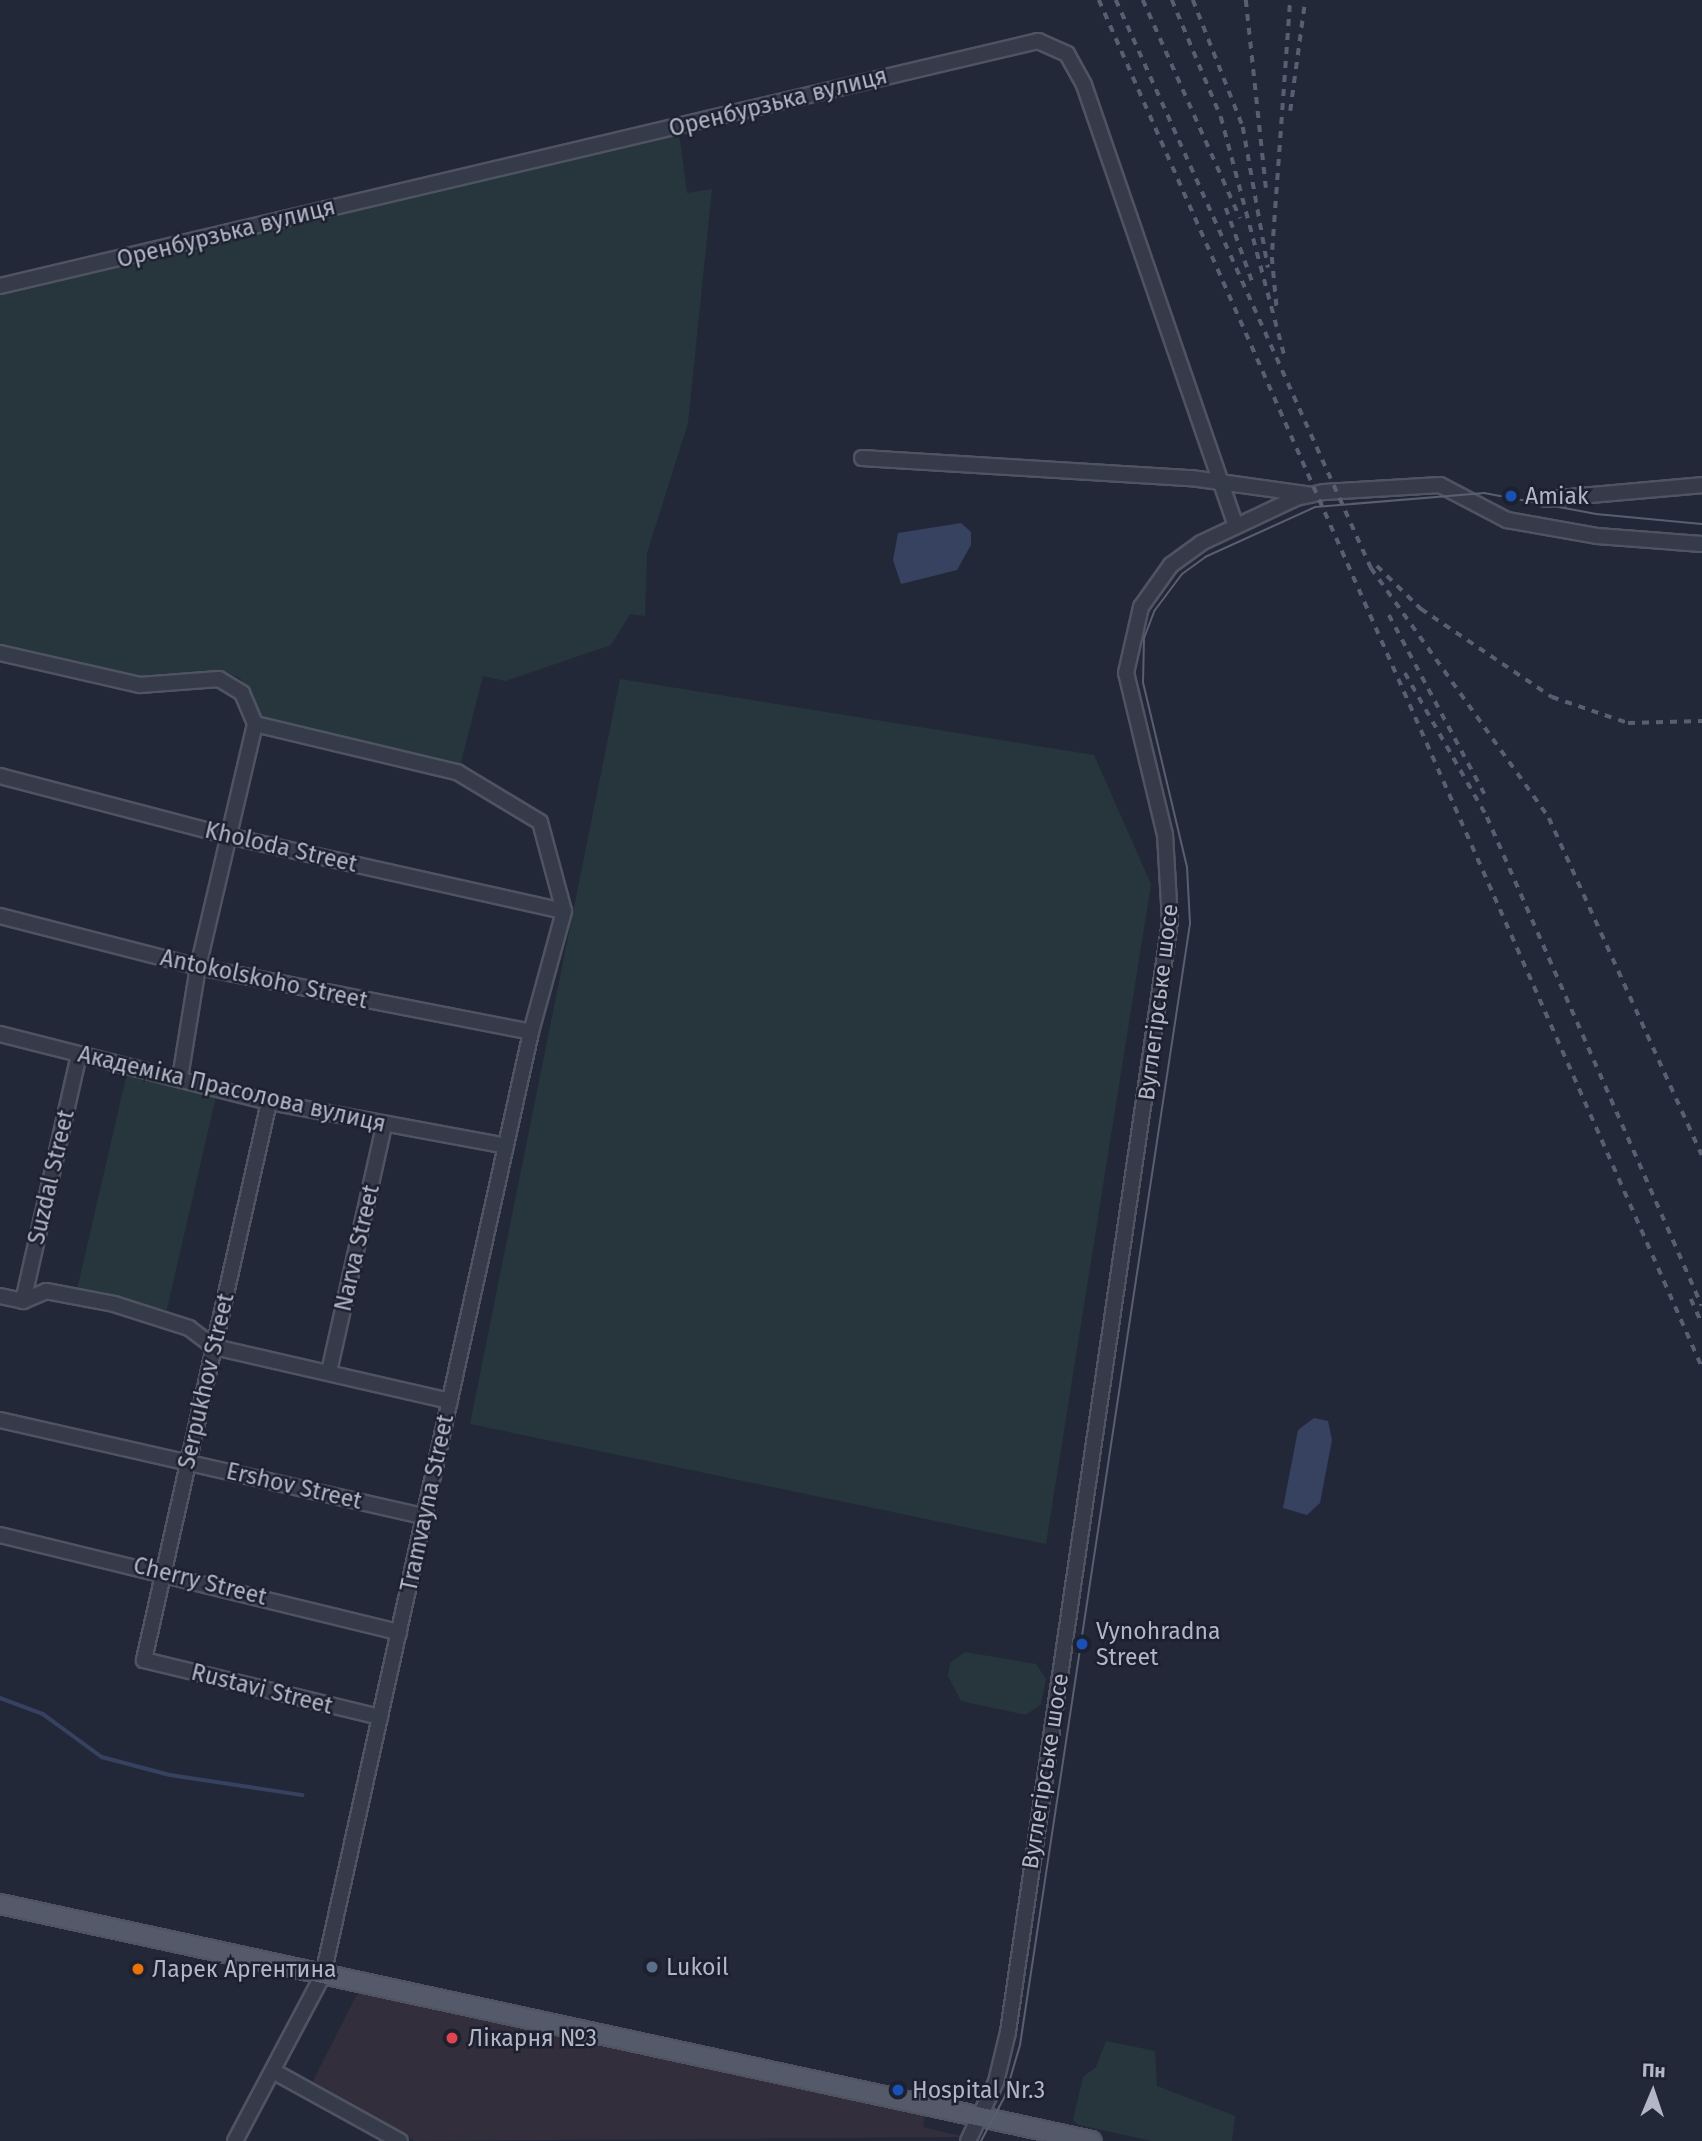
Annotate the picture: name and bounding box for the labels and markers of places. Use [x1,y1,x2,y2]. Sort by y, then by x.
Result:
place label: Amiak [1525,482,1589,510]
marker: Amiak [1503,488,1519,504]
place label: Vynohradna Street [1096,1617,1221,1671]
marker: Vynohradna Street [1074,1636,1090,1652]
place label: Lukoil [666,1953,729,1981]
place label: Ларек Аргентина [152,1955,337,1983]
marker: Lukoil [644,1959,660,1975]
marker: Ларек Аргентина [130,1961,146,1977]
place label: Лікарня №3 [468,2024,597,2052]
marker: Лікарня №3 [442,2028,462,2048]
place label: Hospital Nr.3 [912,2076,1045,2104]
marker: Hospital Nr.3 [890,2082,906,2098]

